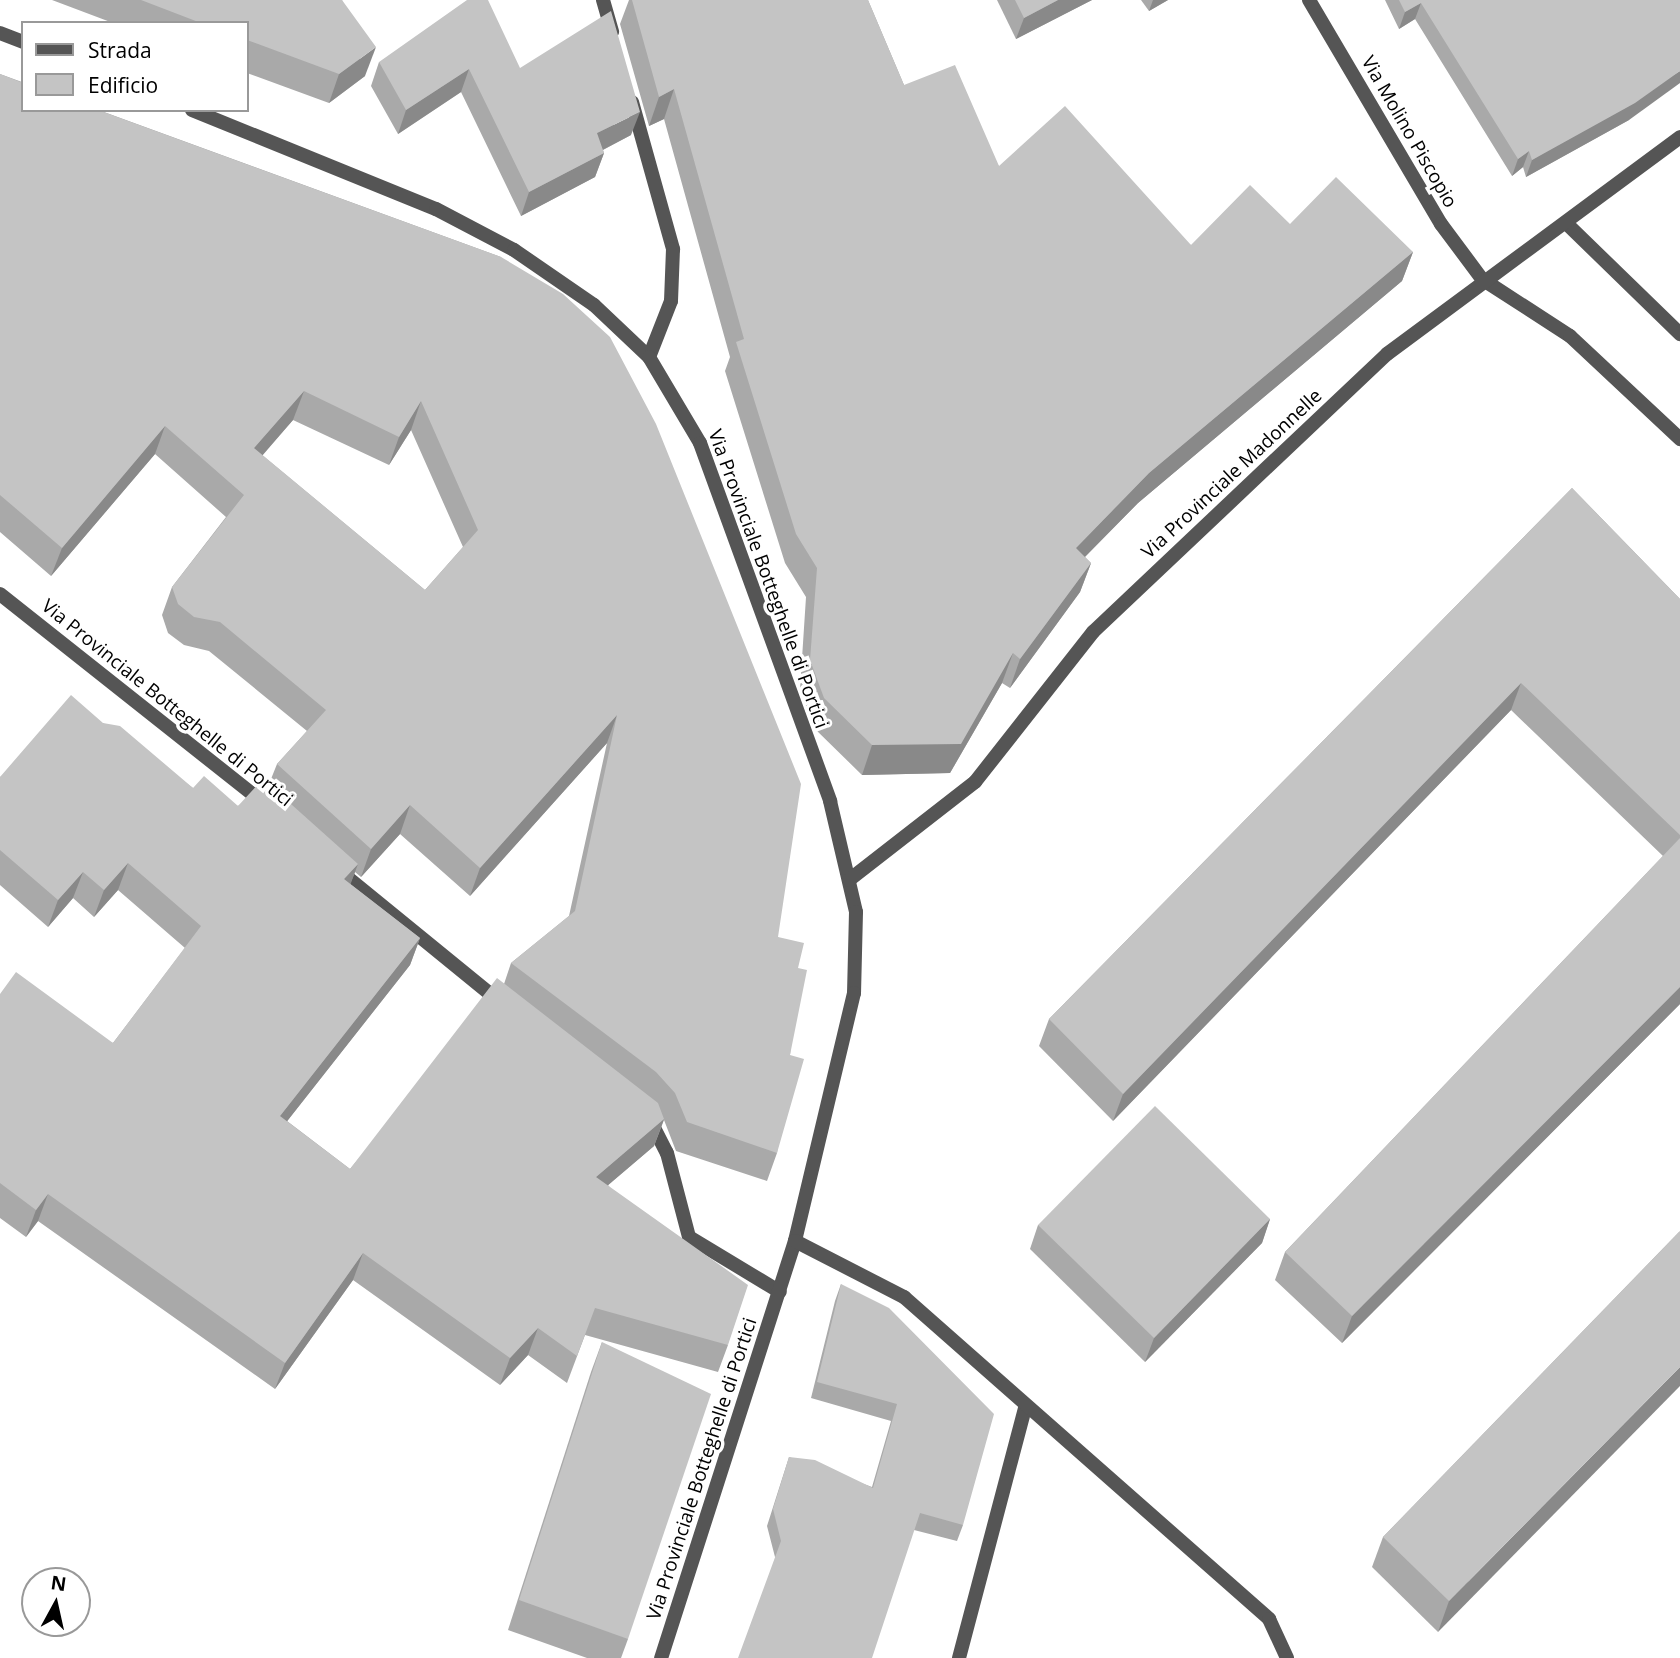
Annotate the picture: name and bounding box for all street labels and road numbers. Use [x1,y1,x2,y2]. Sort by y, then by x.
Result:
street label: Via Molino Piscopio [1356,52,1462,212]
street label: Via Provinciale Madonnelle [1137,385,1327,563]
street label: Via Provinciale Botteghelle di Portici [703,427,833,731]
street label: Via Provinciale Botteghelle di Portici [37,595,297,811]
street label: Via Provinciale Botteghelle di Portici [642,1315,762,1623]

